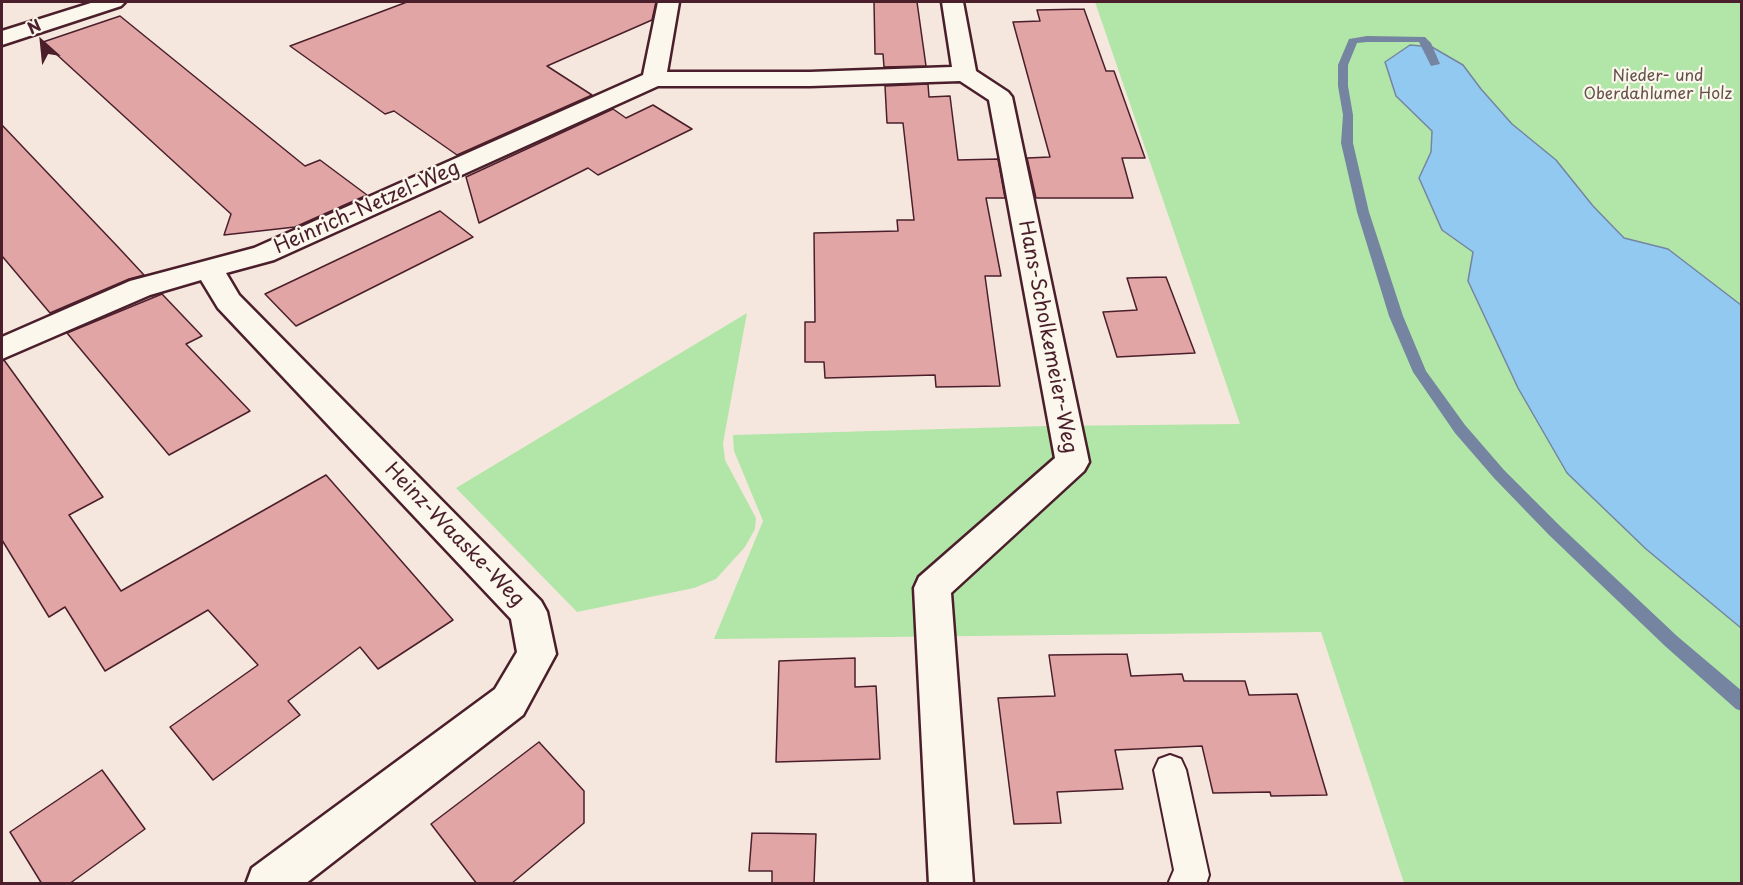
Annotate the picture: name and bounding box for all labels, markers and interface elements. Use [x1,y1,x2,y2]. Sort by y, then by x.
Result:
north arrow [12,12,72,72]
text: N [23,12,45,40]
park label: Nieder- und Oberdahlumer Holz [1584,67,1732,105]
street label: Heinrich-Netzel-Weg [271,156,463,260]
street label: Hans-Scholkemeier-Weg [1013,218,1081,456]
street label: Heinz-Waaske-Weg [379,458,529,612]

